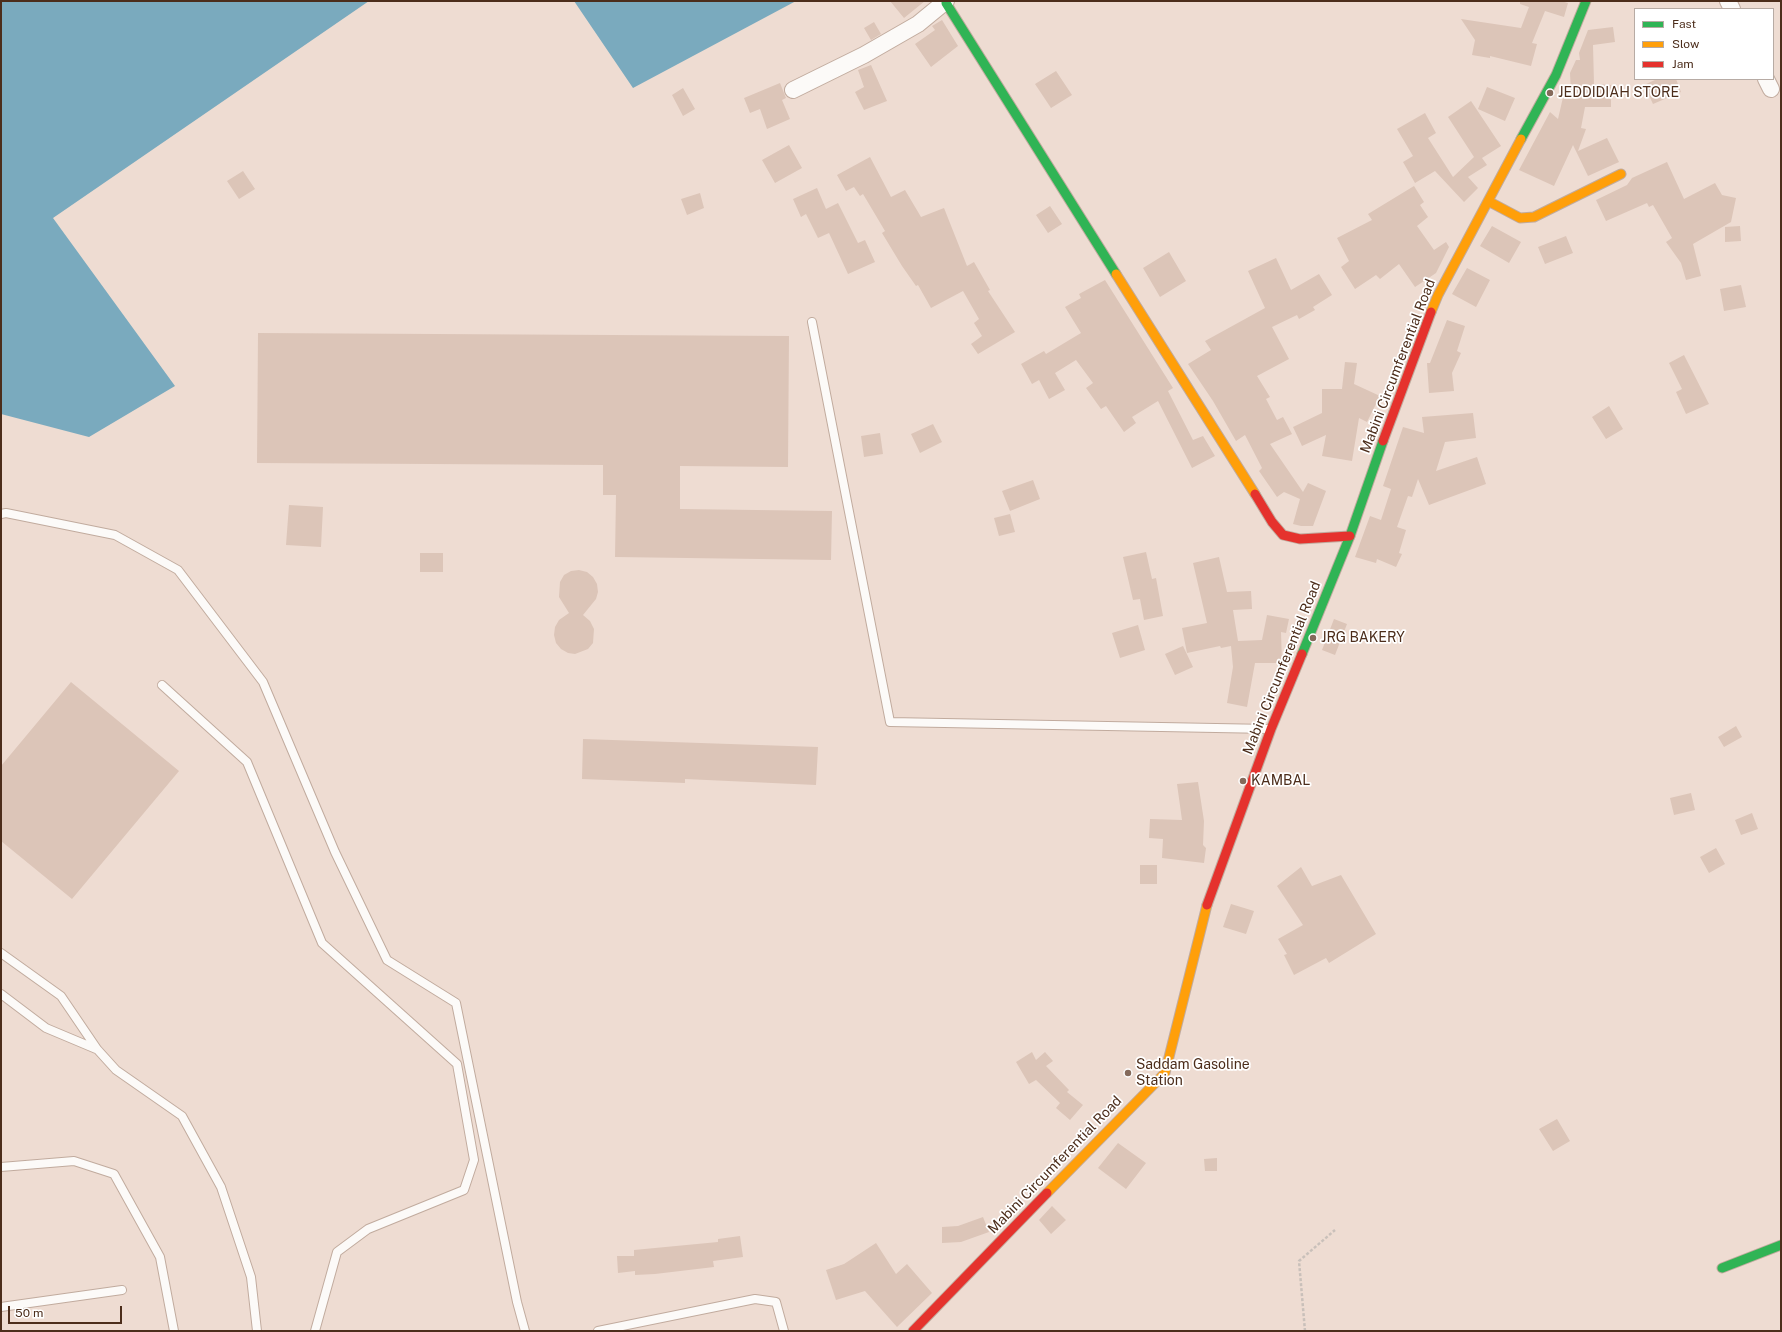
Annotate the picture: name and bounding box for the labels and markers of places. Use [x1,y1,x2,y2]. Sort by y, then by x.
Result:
place label: JEDDIDIAH STORE [1558,85,1679,101]
marker: JEDDIDIAH STORE [1545,88,1555,98]
place label: JRG BAKERY [1321,630,1405,646]
marker: JRG BAKERY [1308,633,1318,643]
place label: KAMBAL [1251,773,1310,789]
marker: KAMBAL [1238,776,1248,786]
place label: Saddam Gasoline Station [1136,1057,1250,1090]
marker: Saddam Gasoline Station [1123,1068,1133,1078]

